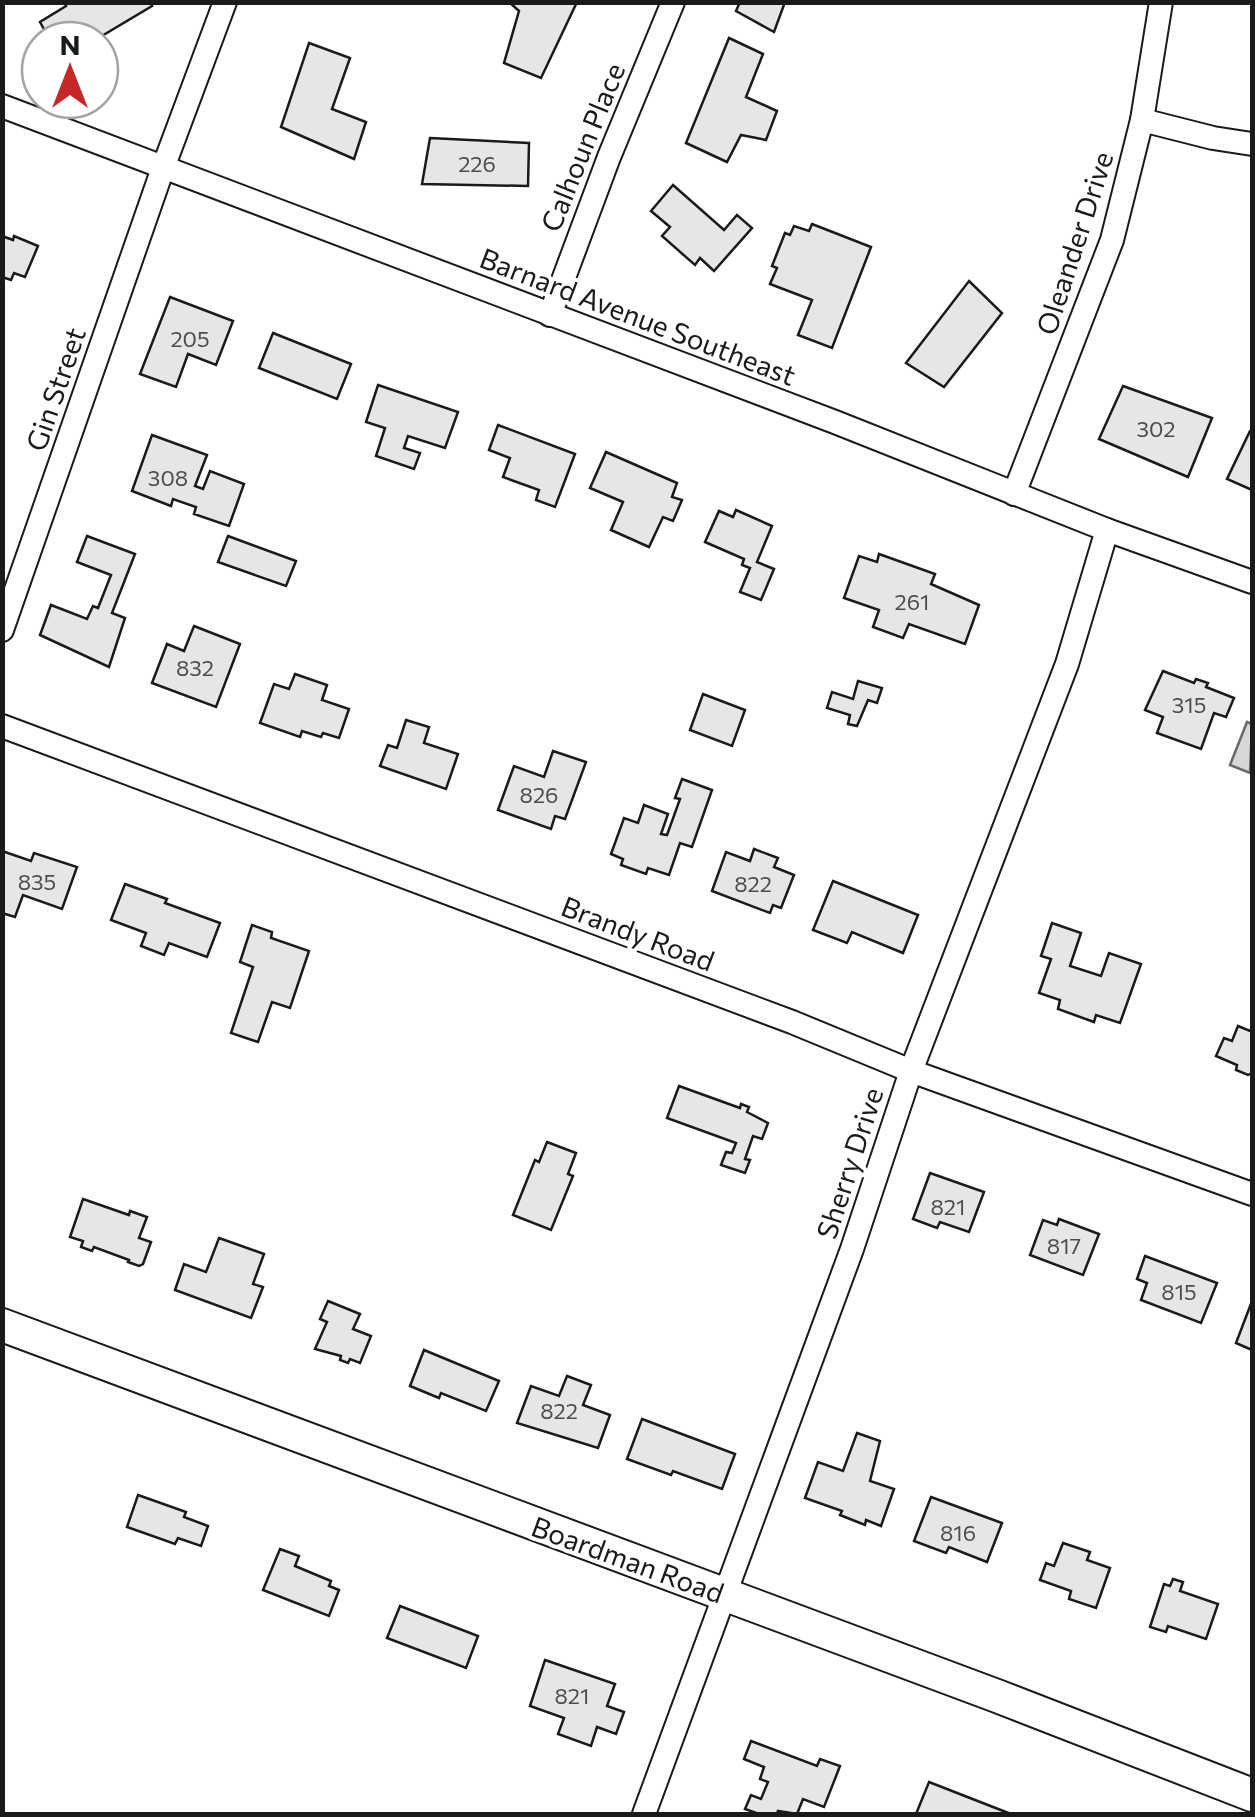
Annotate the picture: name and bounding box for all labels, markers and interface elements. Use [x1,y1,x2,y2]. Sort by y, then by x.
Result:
north arrow [20,20,120,120]
text: N [60,27,81,61]
street label: Calhoun Place [533,58,631,236]
street label: Oleander Drive [1028,147,1120,339]
house number: 226 [458,150,496,177]
street label: Barnard Avenue Southeast [475,240,801,392]
street label: Gin Street [18,323,92,455]
house number: 205 [170,325,210,352]
house number: 302 [1136,415,1176,442]
house number: 308 [148,464,188,491]
house number: 261 [895,588,929,615]
house number: 832 [176,654,214,681]
house number: 315 [1172,691,1206,718]
house number: 826 [520,781,558,808]
house number: 835 [18,868,56,895]
house number: 822 [734,870,772,897]
street label: Brandy Road [557,888,719,978]
street label: Sherry Drive [809,1083,889,1243]
house number: 821 [931,1193,965,1220]
house number: 817 [1047,1232,1081,1259]
house number: 815 [1161,1278,1197,1305]
house number: 822 [540,1397,578,1424]
street label: Boardman Road [527,1508,729,1610]
house number: 816 [940,1519,976,1546]
house number: 821 [555,1682,589,1709]

